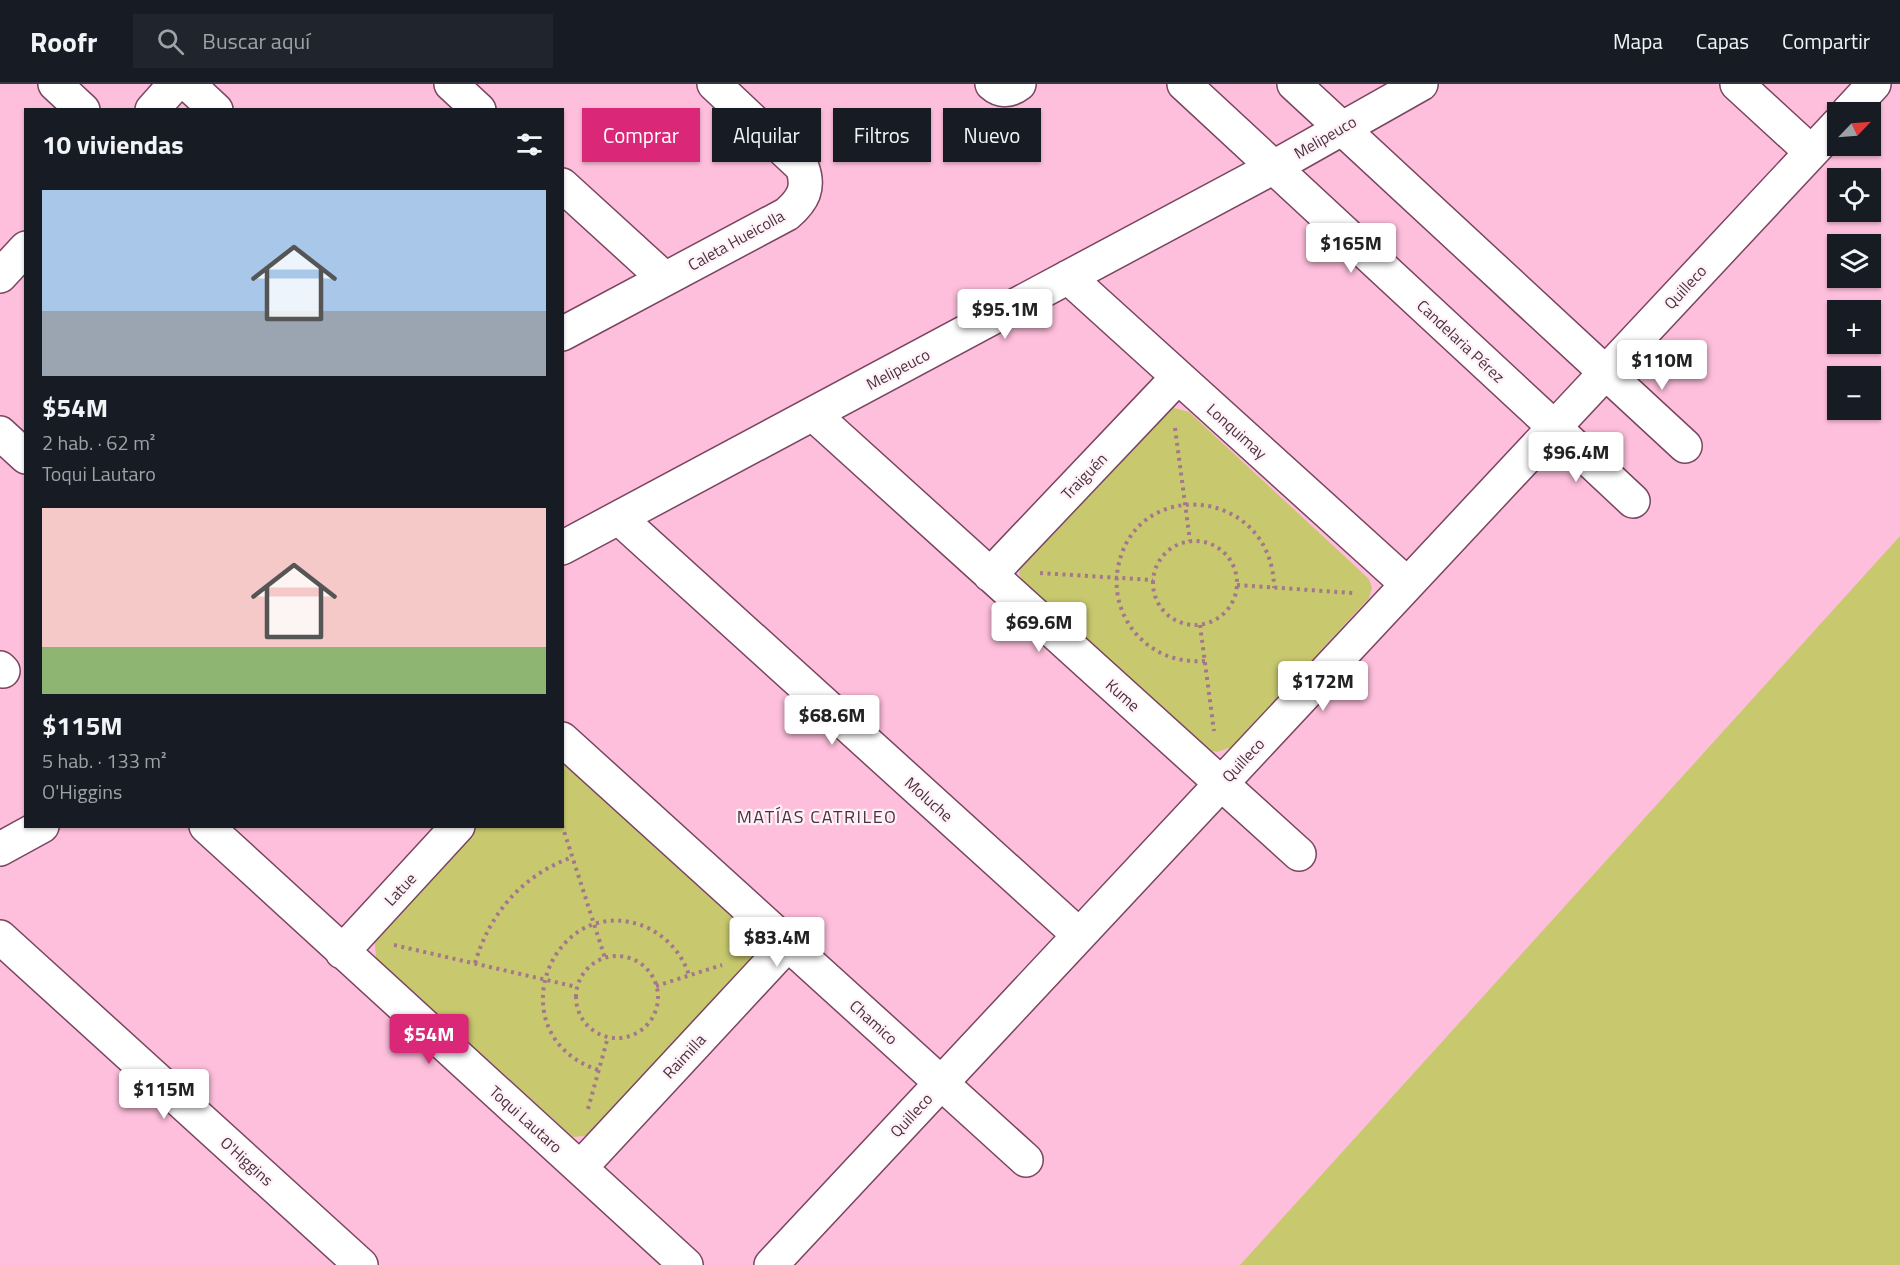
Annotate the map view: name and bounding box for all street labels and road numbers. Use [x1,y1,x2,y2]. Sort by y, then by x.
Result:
street label: Melipeuco [1289,109,1361,165]
street label: Caleta Hueicolla [683,204,789,276]
street label: Quilleco [1658,259,1712,315]
street label: Candelaria Pérez [1412,294,1510,388]
street label: Melipeuco [862,342,934,396]
street label: Lonquimay [1201,397,1273,465]
street label: Traiguén [1055,447,1113,505]
street label: Kume [1101,673,1145,717]
street label: Quilleco [1216,732,1270,788]
street label: Moluche [900,771,958,827]
street label: Latue [378,867,422,911]
street label: Chamico [845,994,903,1050]
street label: Raimilla [657,1028,711,1084]
street label: Toqui Lautaro [484,1080,568,1158]
street label: Quilleco [884,1087,938,1143]
street label: O'Higgins [215,1131,279,1191]

